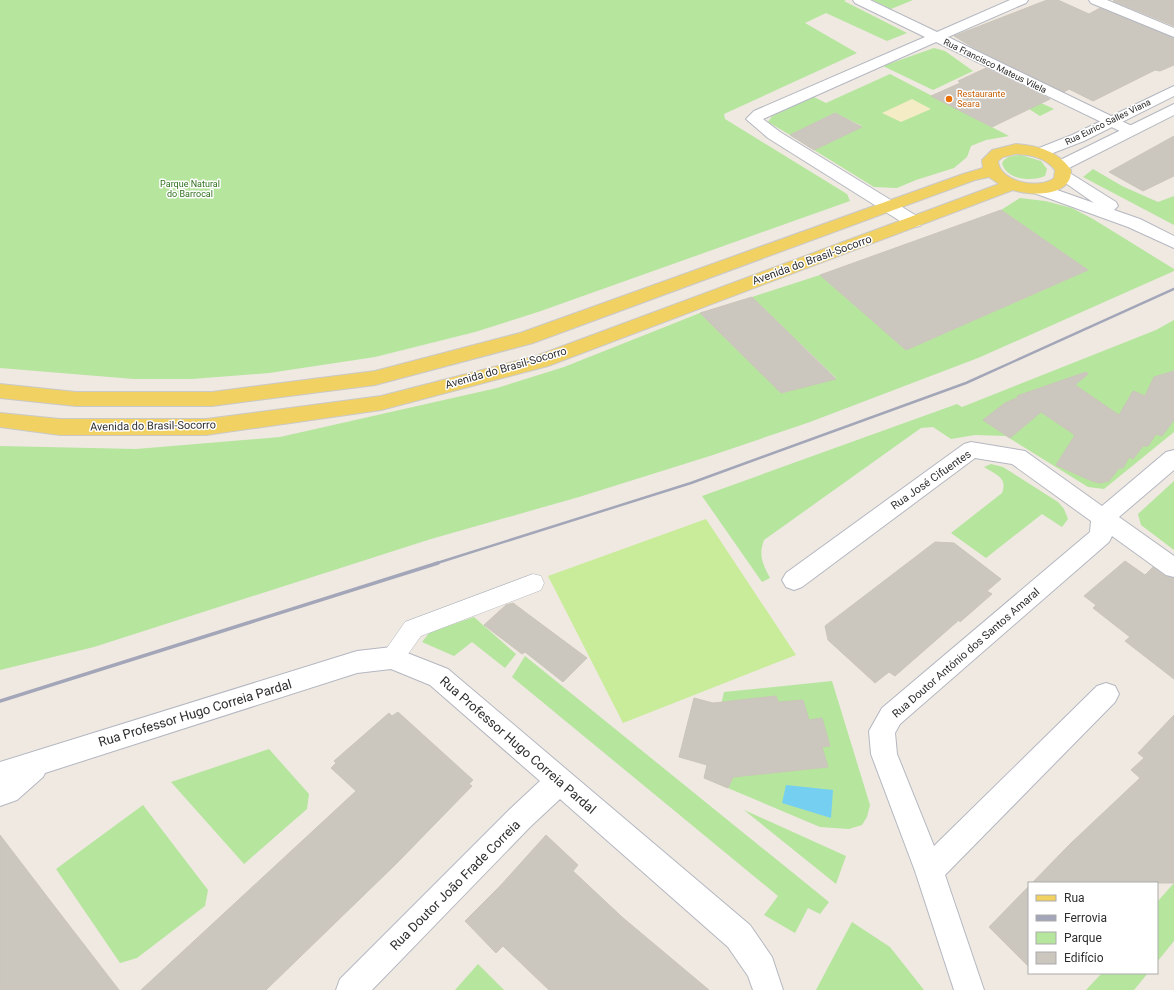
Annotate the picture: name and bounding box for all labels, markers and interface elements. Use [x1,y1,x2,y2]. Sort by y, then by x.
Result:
street label: Rua Francisco Mateus Vilela [942,37,1048,95]
place label: Restaurante Seara [957,89,1005,109]
marker: Restaurante Seara [944,94,954,104]
street label: Rua Eurico Salles Viana [1064,97,1152,147]
park label: Parque Natural do Barrocal [160,179,220,199]
street label: Avenida do Brasil-Socorro [751,232,873,288]
street label: Avenida do Brasil-Socorro [444,344,568,392]
street label: Avenida do Brasil-Socorro [90,418,216,434]
street label: Rua José Cifuentes [888,447,974,513]
street label: Rua Doutor António dos Santos Amaral [890,586,1042,720]
street label: Rua Professor Hugo Correia Pardal [437,673,599,817]
street label: Rua Professor Hugo Correia Pardal [96,676,294,750]
street label: Rua Doutor João Frade Correia [387,817,523,953]
legend [1028,882,1158,974]
text: Rua [1064,891,1085,905]
text: Ferrovia [1064,911,1107,925]
text: Parque [1064,931,1102,945]
text: Edifício [1064,951,1104,965]

